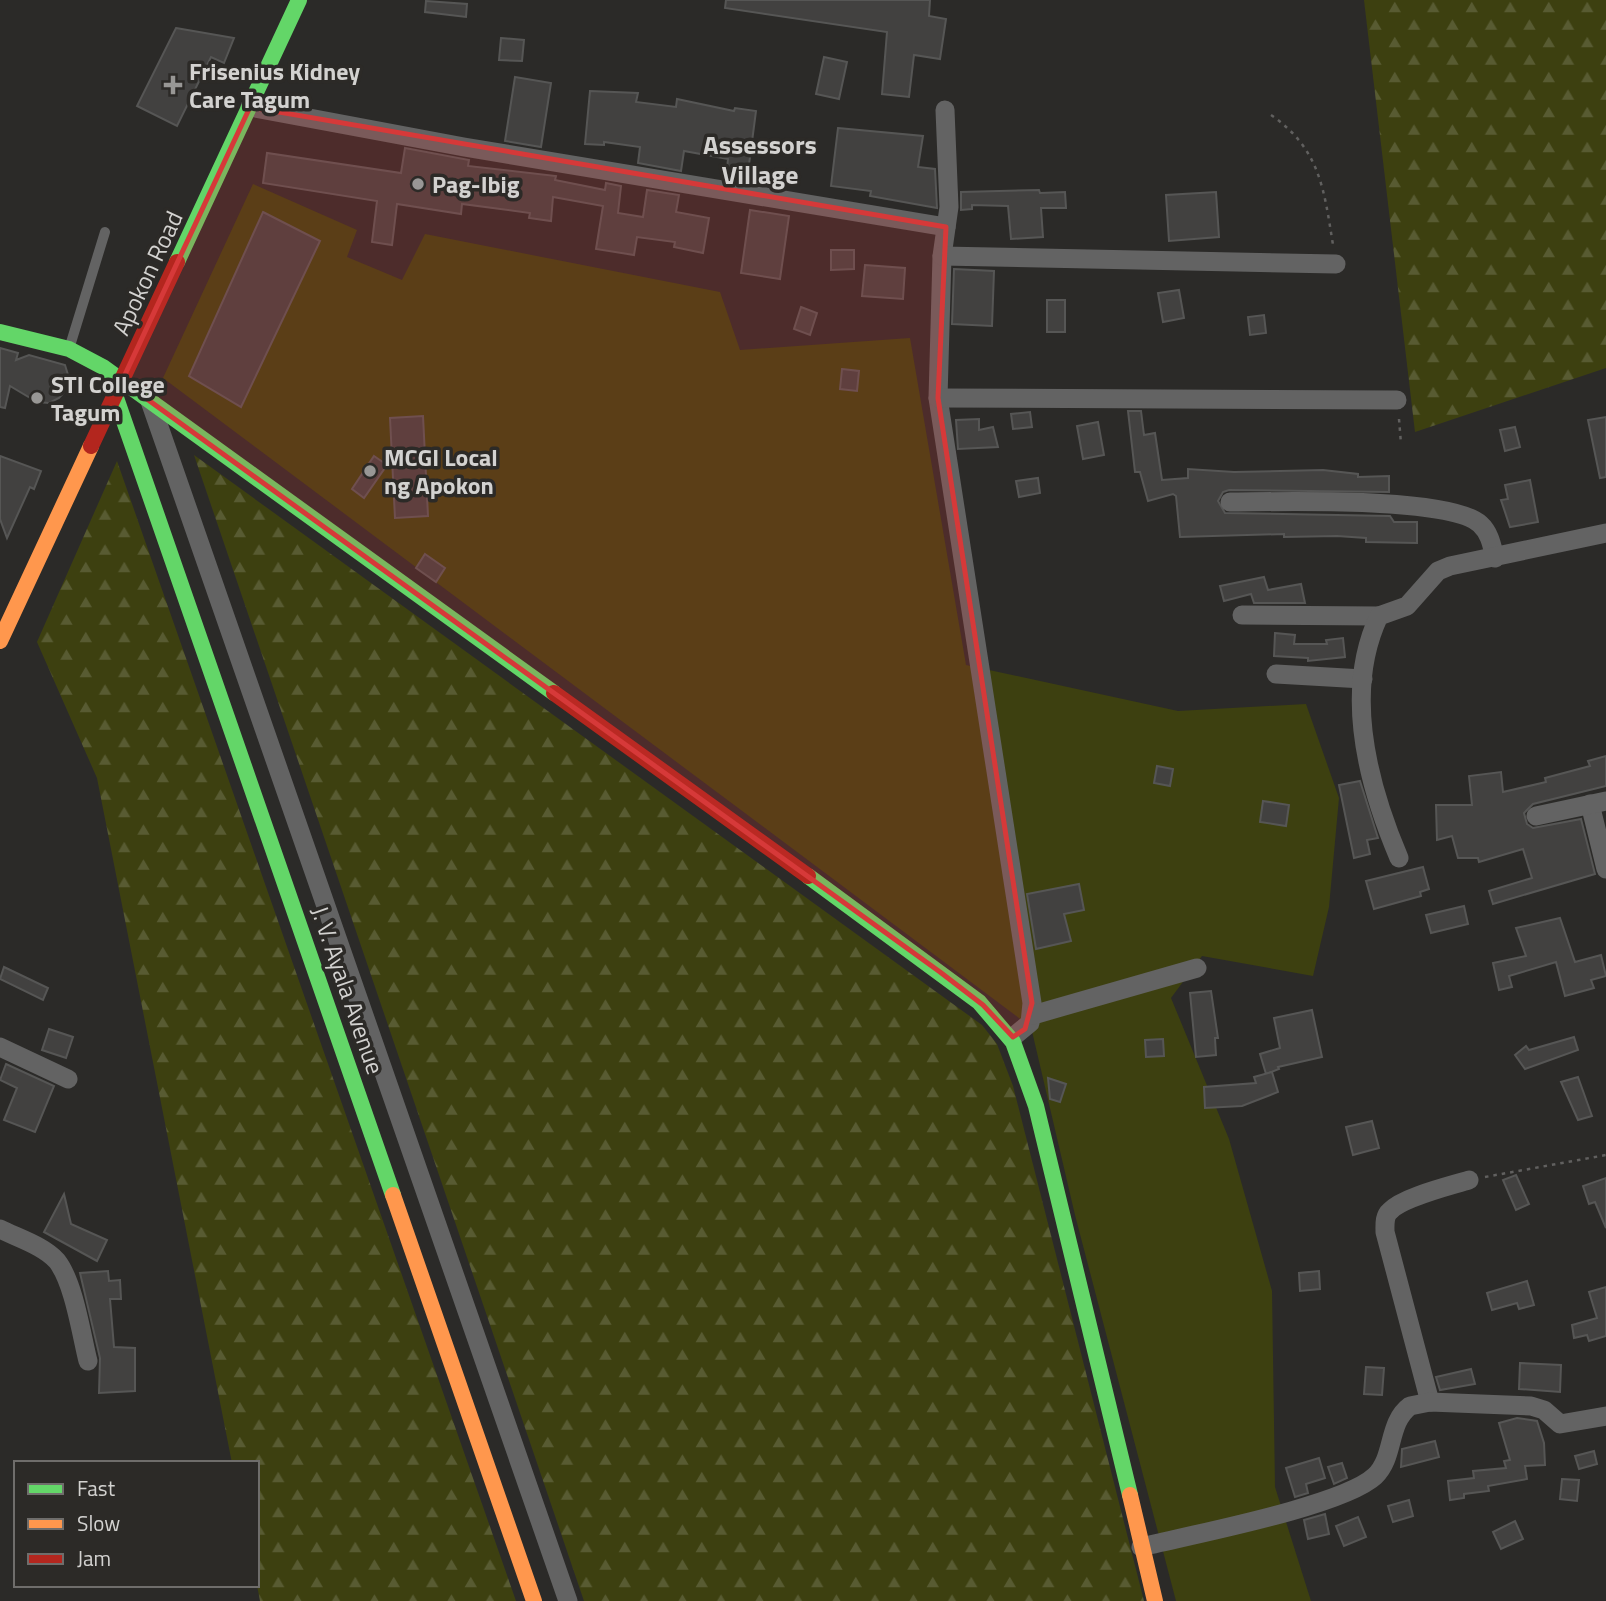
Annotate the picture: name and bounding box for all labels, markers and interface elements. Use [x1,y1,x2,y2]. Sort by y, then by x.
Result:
place label: Frisenius Kidney Care Tagum [189,53,360,117]
marker: Frisenius Kidney Care Tagum [163,75,183,95]
district label: Assessors Village [703,125,817,194]
place label: Pag-Ibig [432,166,520,202]
marker: Pag-Ibig [410,176,426,192]
street label: Apokon Road [102,205,192,341]
place label: STI College Tagum [51,366,165,430]
marker: STI College Tagum [29,390,45,406]
place label: MCGI Local ng Apokon [384,439,498,503]
marker: MCGI Local ng Apokon [362,463,378,479]
street label: J. V. Ayala Avenue [302,901,394,1079]
legend [14,1461,259,1587]
text: Fast [77,1472,116,1504]
text: Slow [77,1507,120,1539]
text: Jam [77,1542,111,1574]

